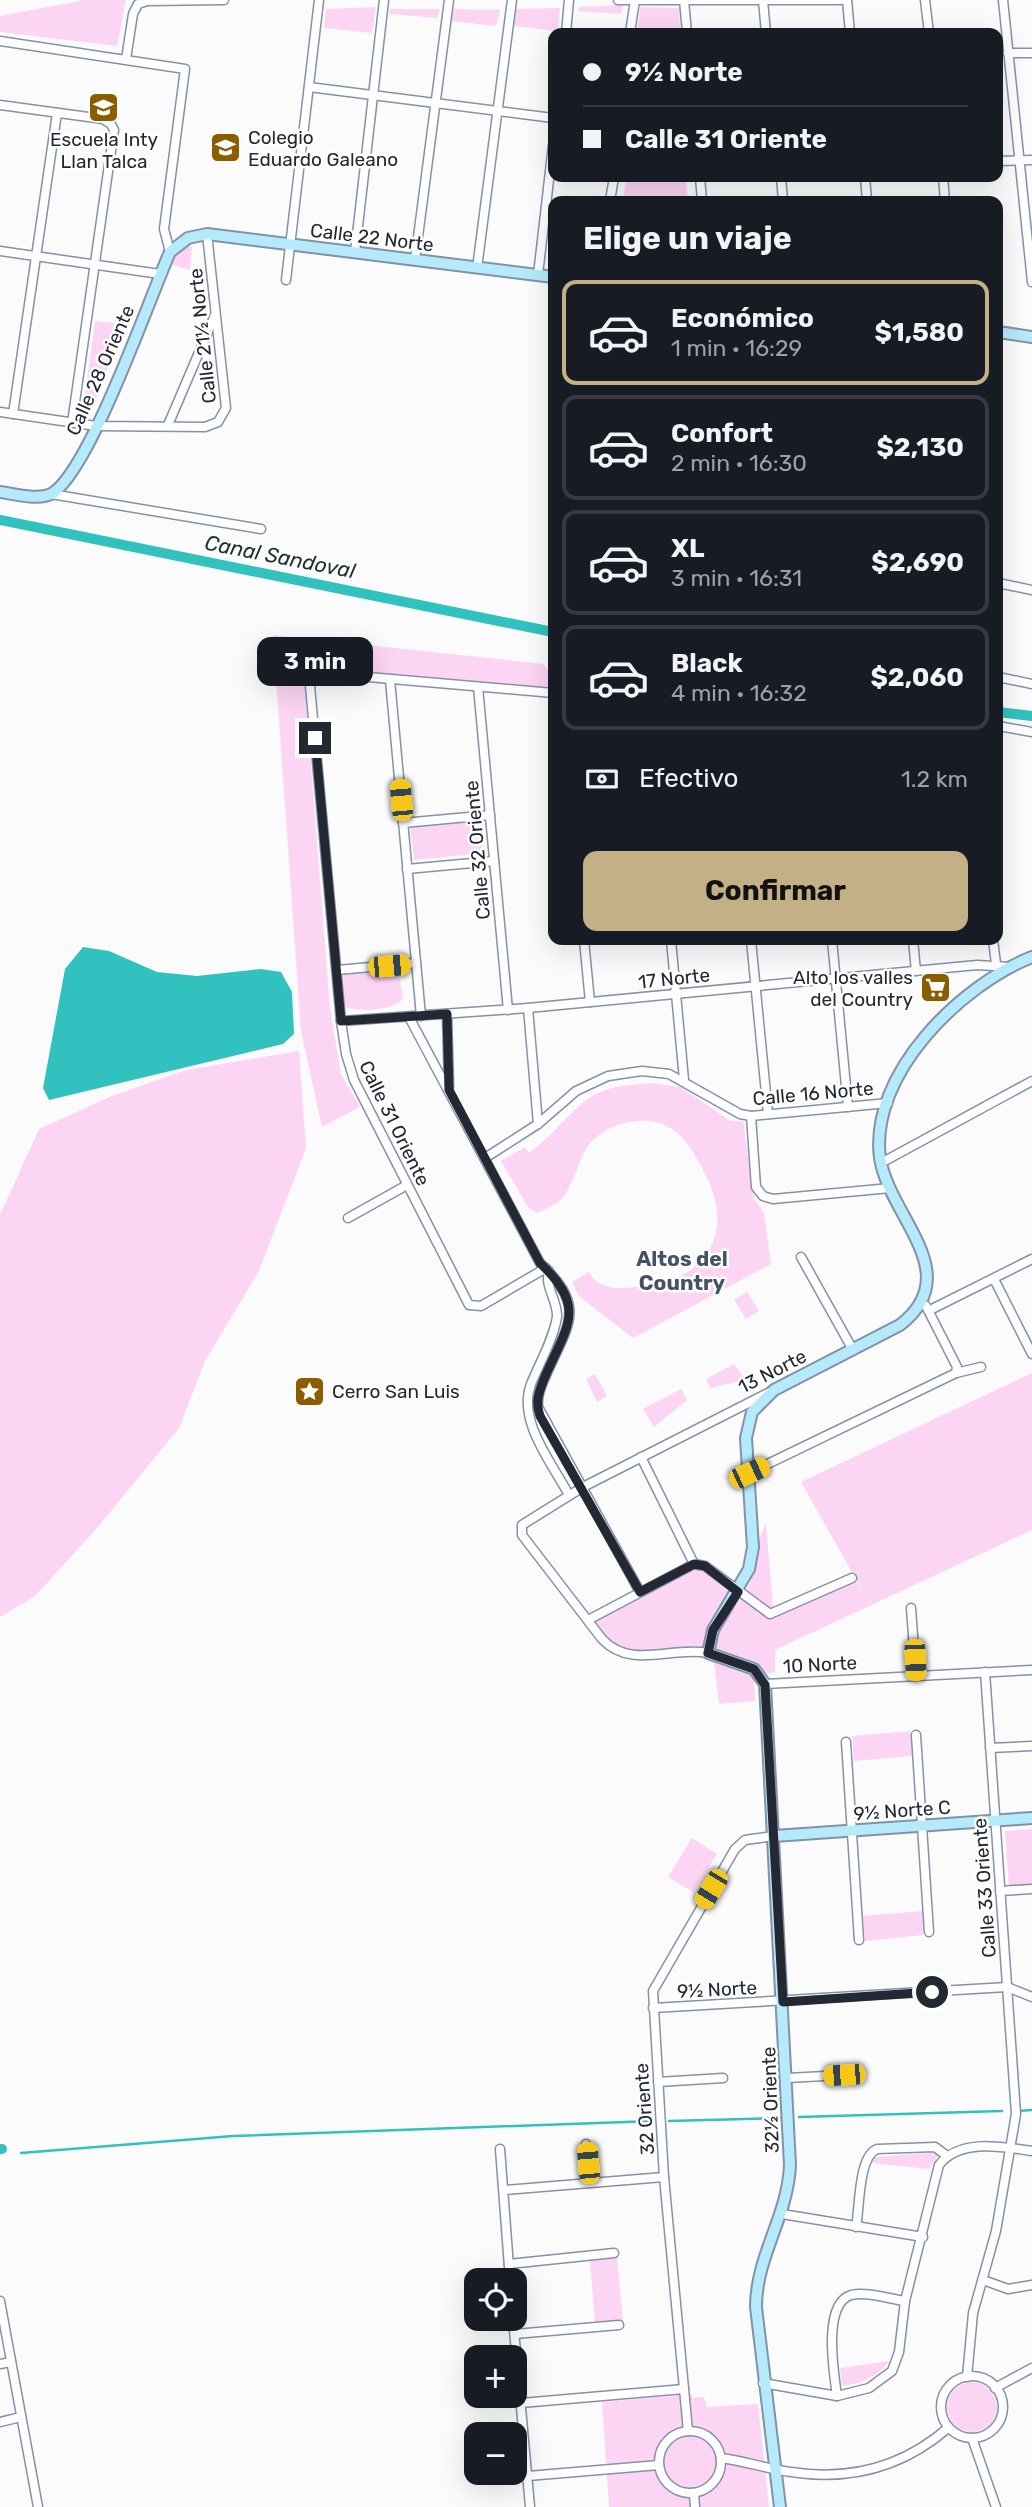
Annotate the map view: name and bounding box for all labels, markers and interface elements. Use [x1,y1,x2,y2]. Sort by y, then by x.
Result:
text: 9½ Norte [625,57,743,88]
school or university icon: Escuela Inty Llan Talca [87,91,121,125]
text: Calle 31 Oriente [625,124,827,155]
place label: Colegio Eduardo Galeano [248,126,398,171]
place label: Escuela Inty Llan Talca [50,128,158,173]
school or university icon: Colegio Eduardo Galeano [208,131,242,165]
street label: Calle 22 Norte [309,219,435,256]
text: Elige un viaje [583,219,792,257]
street label: Calle 21½ Norte [184,267,221,405]
street label: Calle 28 Oriente [61,301,140,439]
icon: car [587,301,650,364]
text: Económico [671,303,814,334]
text: $1,580 [874,317,964,348]
text: 1 min · 16:29 [671,334,802,362]
icon: car [587,416,650,479]
text: Confort [671,418,773,449]
text: $2,130 [876,432,964,463]
text: 2 min · 16:30 [671,449,807,477]
water label: Canal Sandoval [203,530,358,584]
icon: car [587,531,650,594]
text: XL [671,533,704,564]
text: $2,690 [871,547,964,578]
text: 3 min · 16:31 [671,564,802,592]
callout: 3 min [257,636,373,686]
icon: car [587,646,650,709]
text: 3 min [284,647,346,675]
text: Black [671,648,743,679]
text: $2,060 [870,662,964,693]
text: 4 min · 16:32 [671,679,807,707]
route end [299,722,331,754]
icon: cash [583,760,621,798]
text: Efectivo [639,763,738,794]
text: 1.2 km [901,765,968,793]
car [389,778,414,822]
street label: Calle 32 Oriente [460,779,495,921]
button: Confirmar [583,851,968,931]
car [368,954,411,978]
street label: 17 Norte [637,963,711,994]
place label: Alto los valles del Country [793,966,913,1011]
supermarket icon: Alto los valles del Country [919,971,953,1005]
street label: Calle 31 Oriente [354,1057,435,1190]
street label: Calle 16 Norte [752,1077,874,1110]
district label: Altos del Country [636,1246,728,1295]
street label: 13 Norte [734,1344,810,1398]
place icon: Cerro San Luis [292,1374,326,1408]
place label: Cerro San Luis [332,1380,460,1403]
car [726,1455,773,1491]
car [904,1638,927,1682]
street label: 10 Norte [782,1651,858,1678]
street label: 9½ Norte C [853,1796,951,1825]
street label: Calle 33 Oriente [968,1817,1001,1959]
car [692,1866,731,1912]
street label: 9½ Norte [676,1976,758,2003]
route start [916,1976,948,2008]
street label: 32½ Oriente [757,2046,784,2154]
street label: 32 Oriente [630,2062,659,2156]
car [823,2063,866,2087]
car [576,2141,601,2185]
map controls [464,2268,527,2485]
button: locate [464,2268,527,2331]
button: + [464,2345,527,2408]
button: − [464,2422,527,2485]

